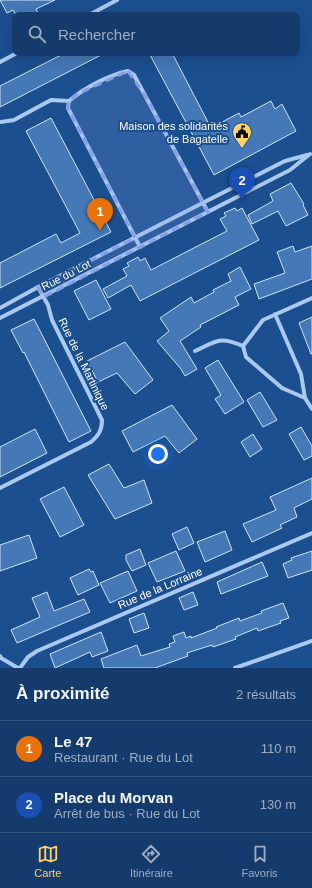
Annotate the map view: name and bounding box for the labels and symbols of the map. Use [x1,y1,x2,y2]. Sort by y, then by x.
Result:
place label: Maison des solidarités de Bagatelle [119,120,228,145]
public building icon: Maison des solidarités de Bagatelle [231,121,253,149]
pin: 2 [229,167,255,200]
pin: 1 [87,198,113,231]
street label: Rue du Lot [39,257,93,293]
street label: Rue de la Martinique [56,316,112,412]
your location [148,444,168,464]
street label: Rue de la Lorraine [116,565,204,611]

